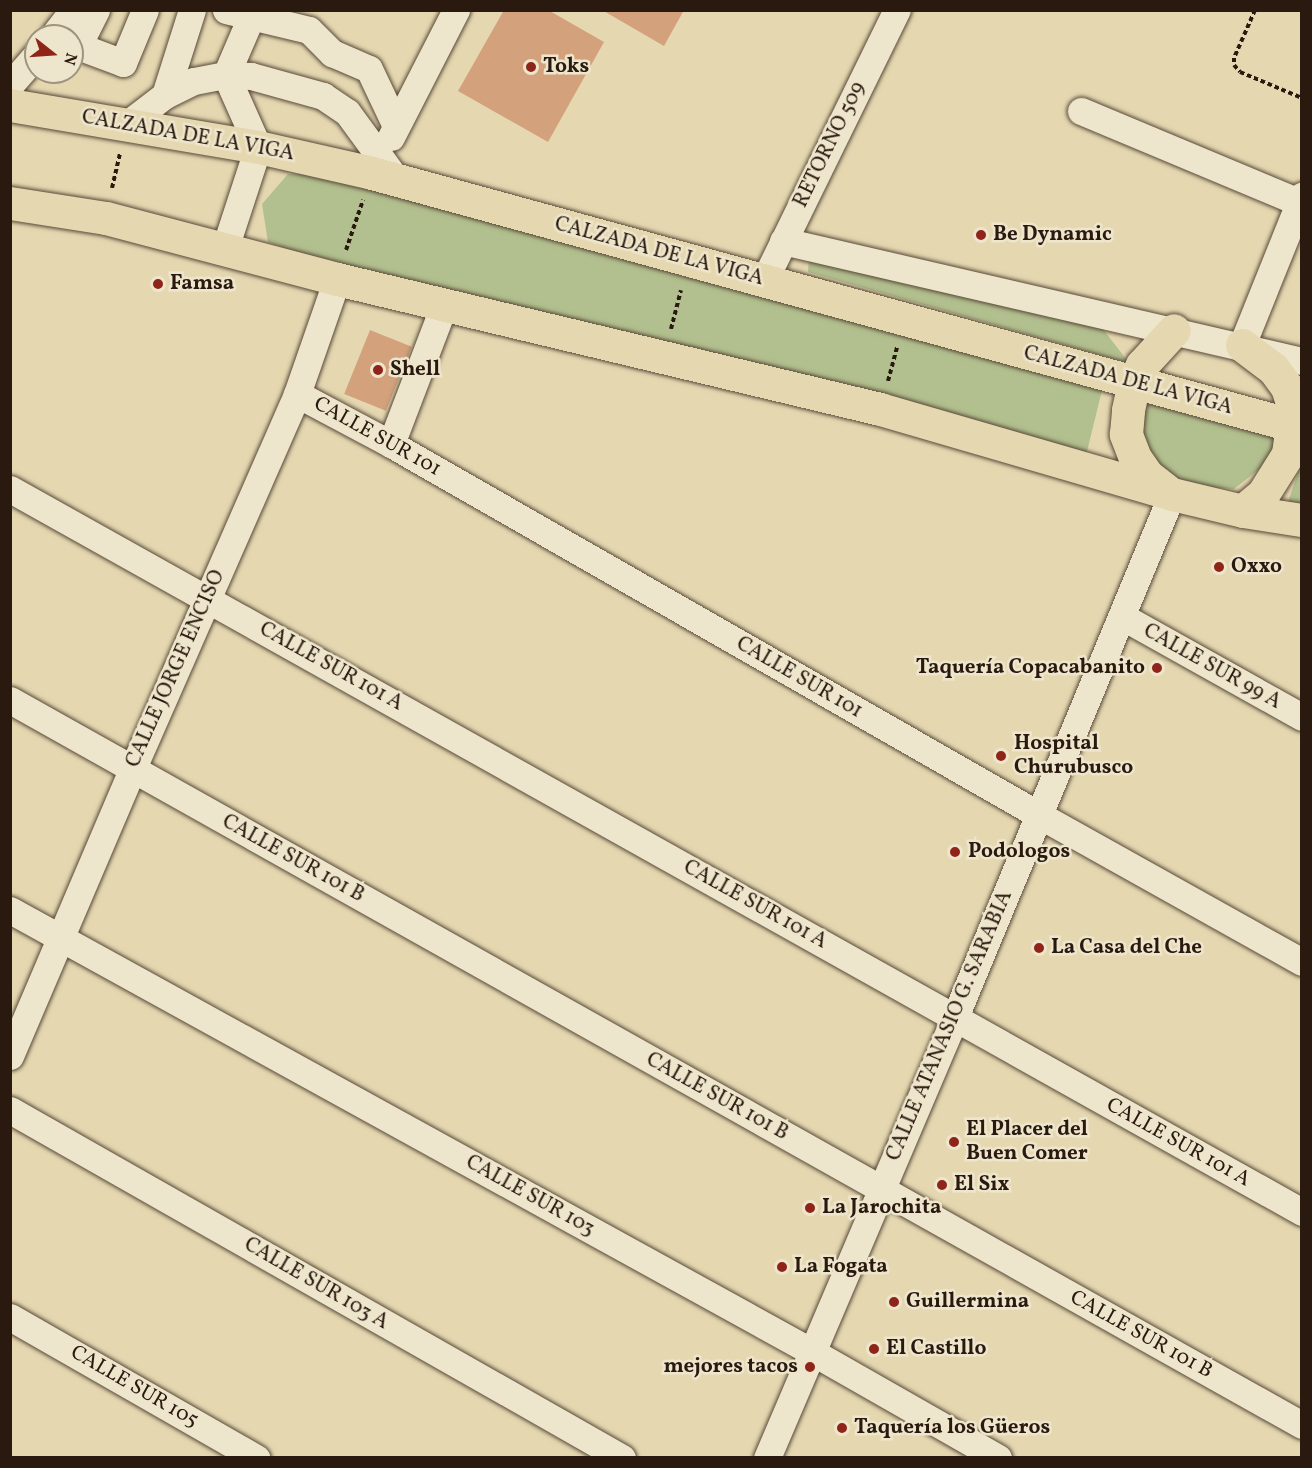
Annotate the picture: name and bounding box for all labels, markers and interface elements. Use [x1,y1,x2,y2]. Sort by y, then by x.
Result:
north arrow [24,24,84,84]
text: N [57,50,82,67]
place label: Toks [543,54,589,80]
marker: Toks [524,60,538,74]
street label: RETORNO 509 [789,78,871,212]
street label: CALZADA DE LA VIGA [79,105,297,167]
street label: CALZADA DE LA VIGA [551,212,767,292]
place label: Be Dynamic [993,222,1112,248]
marker: Be Dynamic [974,228,988,242]
place label: Famsa [170,271,234,297]
marker: Famsa [151,277,165,291]
street label: CALZADA DE LA VIGA [1020,341,1236,421]
place label: Shell [390,357,440,383]
marker: Shell [371,363,385,377]
street label: CALLE SUR 101 [309,392,445,482]
place label: Oxxo [1231,554,1282,580]
marker: Oxxo [1212,560,1226,574]
street label: CALLE JORGE ENCISO [121,566,231,772]
street label: CALLE SUR 101 A [255,617,407,717]
street label: CALLE SUR 99 A [1139,619,1285,715]
street label: CALLE SUR 101 [731,632,867,724]
place label: Taquería Copacabanito [916,655,1145,681]
marker: Taquería Copacabanito [1150,661,1164,675]
place label: Hospital Churubusco [1014,731,1133,781]
marker: Hospital Churubusco [992,747,1010,765]
street label: CALLE SUR 101 B [217,809,369,909]
place label: Podologos [968,839,1070,865]
marker: Podologos [946,843,964,861]
street label: CALLE SUR 101 A [679,855,831,955]
street label: CALLE ATANASIO G. SARABIA [882,887,1018,1165]
place label: La Casa del Che [1051,935,1202,961]
marker: La Casa del Che [1032,941,1046,955]
street label: CALLE SUR 101 B [641,1047,793,1147]
street label: CALLE SUR 101 A [1102,1093,1254,1193]
place label: El Placer del Buen Comer [966,1117,1088,1167]
marker: El Placer del Buen Comer [947,1135,961,1149]
street label: CALLE SUR 103 [461,1150,599,1242]
place label: El Six [954,1172,1009,1198]
marker: El Six [935,1178,949,1192]
place label: La Jarochita [822,1195,941,1221]
marker: La Jarochita [803,1201,817,1215]
street label: CALLE SUR 103 A [239,1232,393,1336]
place label: La Fogata [794,1254,888,1280]
marker: La Fogata [775,1260,789,1274]
street label: CALLE SUR 101 B [1065,1285,1217,1385]
place label: Guillermina [906,1289,1029,1315]
marker: Guillermina [887,1295,901,1309]
place label: El Castillo [886,1336,987,1362]
street label: CALLE SUR 105 [66,1340,202,1434]
marker: El Castillo [867,1342,881,1356]
place label: mejores tacos [663,1354,798,1380]
marker: mejores tacos [803,1360,817,1374]
place label: Taquería los Güeros [854,1415,1050,1441]
marker: Taquería los Güeros [835,1421,849,1435]

